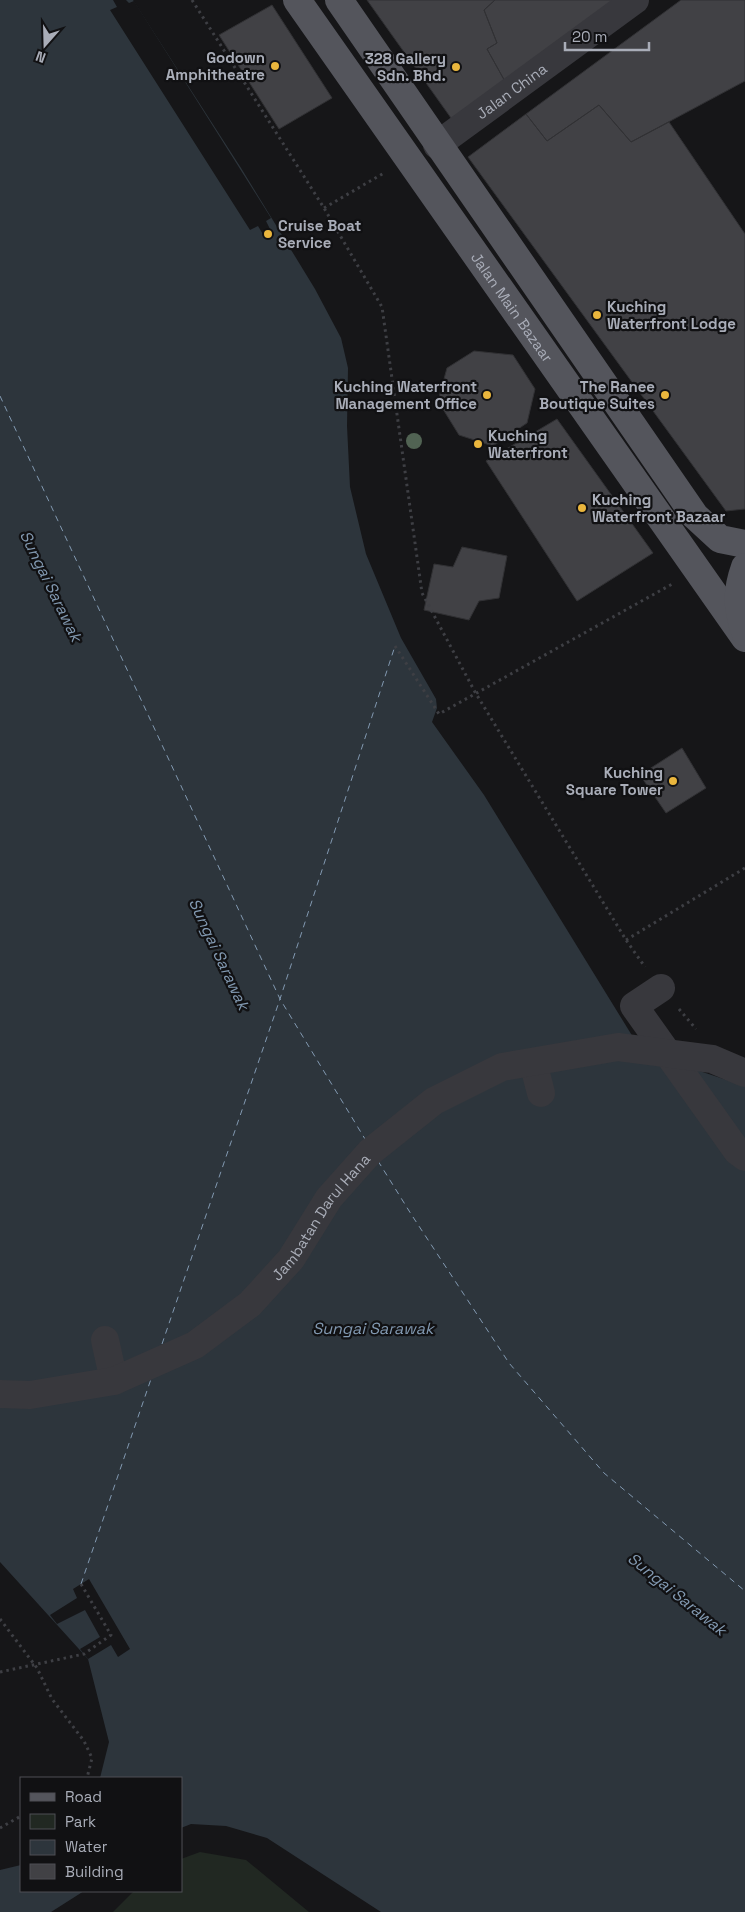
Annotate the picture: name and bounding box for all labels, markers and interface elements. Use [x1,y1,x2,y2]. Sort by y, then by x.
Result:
north arrow [20,20,70,70]
scale bar [565,20,649,52]
text: 20 m [572,27,607,46]
text: N [33,47,48,67]
place label: Godown Amphitheatre [166,48,265,84]
place label: 328 Gallery Sdn. Bhd. [365,49,446,85]
street label: Jalan China [472,58,551,123]
marker: Godown Amphitheatre [269,60,281,72]
marker: 328 Gallery Sdn. Bhd. [450,61,462,73]
place label: Cruise Boat Service [278,216,361,252]
marker: Cruise Boat Service [262,228,274,240]
street label: Jalan Main Bazaar [467,248,558,366]
place label: Kuching Waterfront Lodge [607,297,736,333]
marker: Kuching Waterfront Lodge [591,309,603,321]
place label: Kuching Waterfront Management Office [334,377,477,413]
place label: The Ranee Boutique Suites [539,377,655,413]
marker: Kuching Waterfront Management Office [481,389,493,401]
marker: The Ranee Boutique Suites [659,389,671,401]
place label: Kuching Waterfront [488,426,568,462]
marker: Kuching Waterfront [472,438,484,450]
place label: Kuching Waterfront Bazaar [592,490,725,526]
marker: Kuching Waterfront Bazaar [576,502,588,514]
water label: Sungai Sarawak [15,527,88,647]
place label: Kuching Square Tower [566,763,663,799]
marker: Kuching Square Tower [667,775,679,787]
water label: Sungai Sarawak [184,895,255,1016]
street label: Jambatan Darul Hana [267,1149,374,1284]
water label: Sungai Sarawak [312,1318,436,1339]
water label: Sungai Sarawak [623,1548,733,1642]
legend [20,1777,182,1892]
text: Road [65,1787,102,1806]
text: Park [65,1812,96,1831]
text: Water [65,1837,108,1856]
text: Building [65,1862,124,1881]

